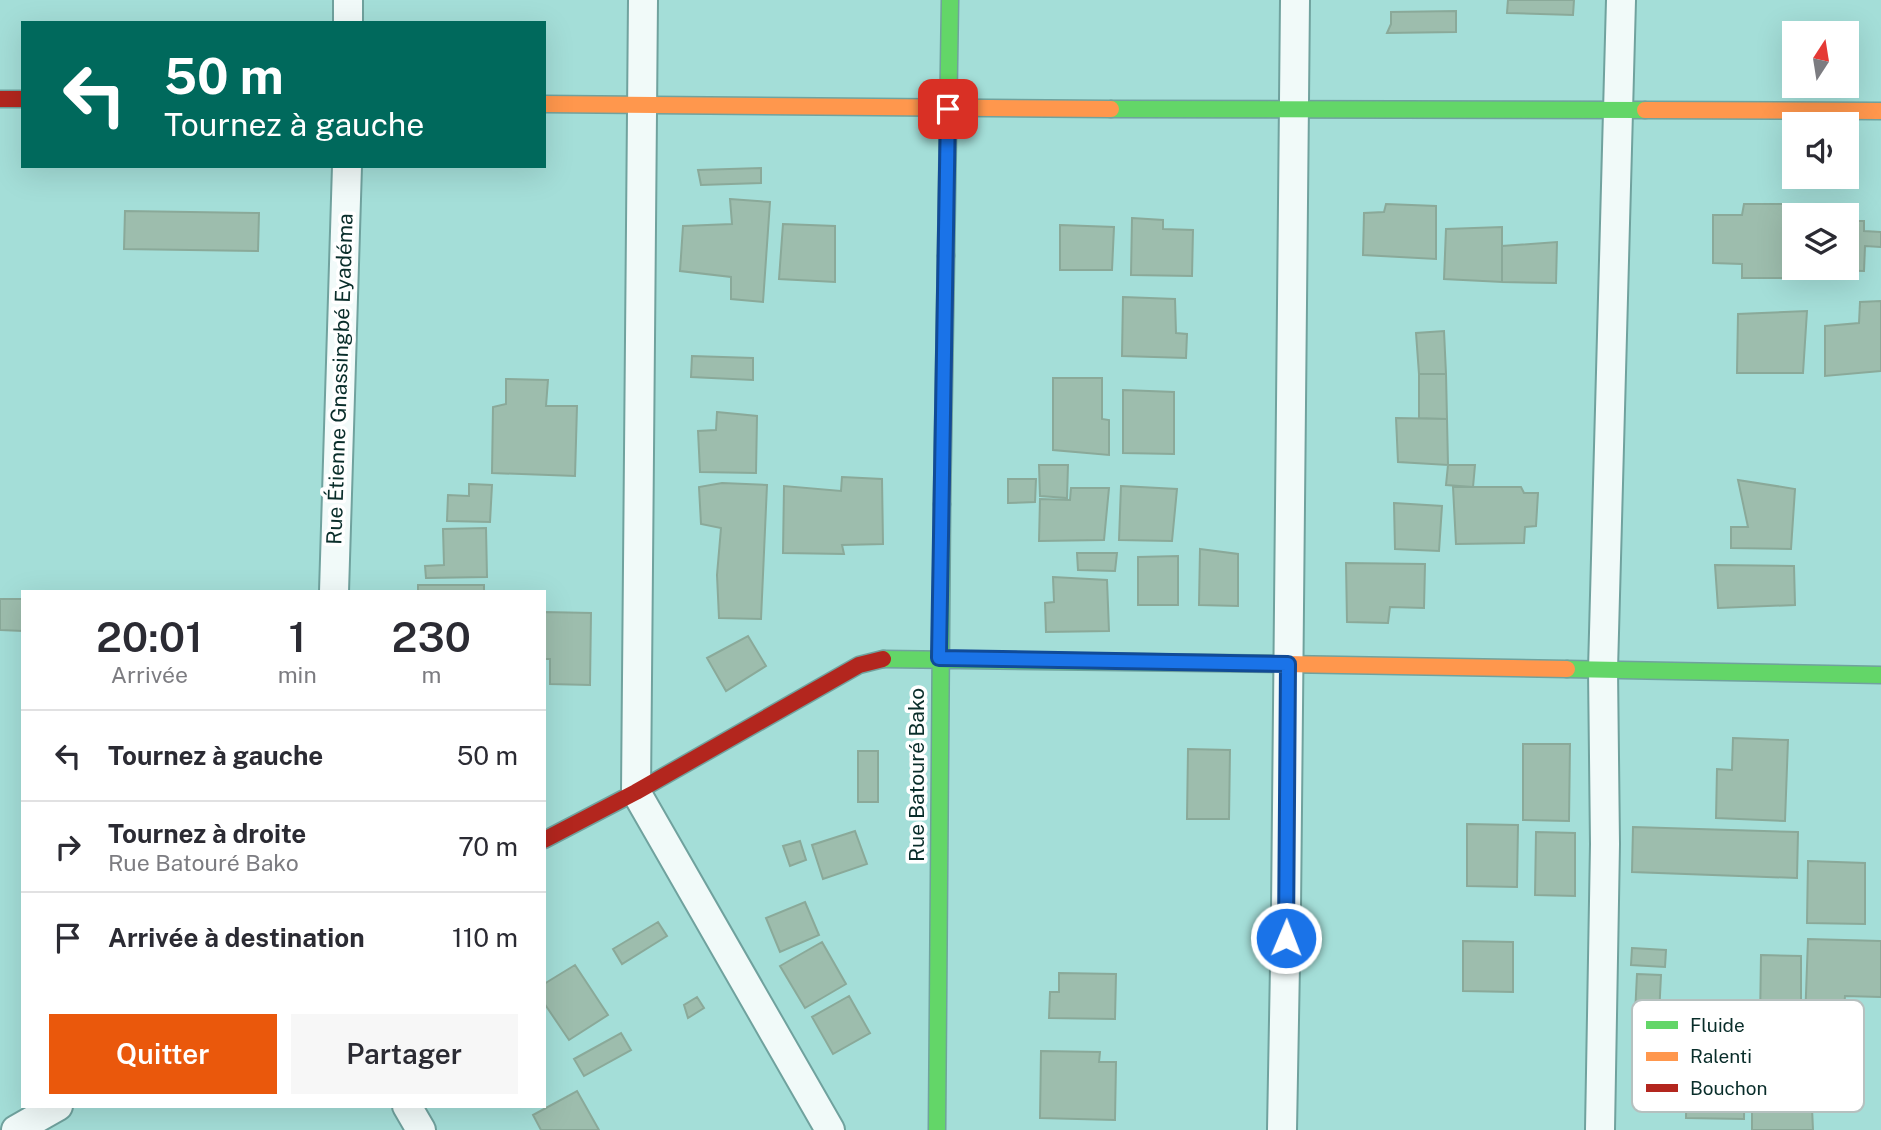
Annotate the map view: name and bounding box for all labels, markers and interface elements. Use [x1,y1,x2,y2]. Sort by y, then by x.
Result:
north arrow [1782,21,1858,98]
map controls [1782,21,1859,280]
text: 50 m [164,47,284,105]
icon: left [49,49,140,140]
pin [918,79,978,139]
icon: arrive [929,90,967,128]
text: Tournez à gauche [164,106,424,143]
button: sound [1782,112,1859,189]
button: layers [1782,203,1859,280]
street label: Rue Étienne Gnassingbé Eyadéma [321,213,358,545]
text: 20:01 [96,612,203,661]
text: 1 [288,612,306,661]
text: 230 [392,612,471,661]
text: Arrivée [111,661,188,688]
text: min [278,661,317,688]
text: m [421,661,441,688]
street label: Rue Batouré Bako [904,688,929,862]
icon: left [49,737,87,775]
text: Tournez à gauche [108,740,323,771]
text: 50 m [457,740,518,771]
text: Tournez à droite [108,818,306,849]
icon: right [49,828,87,866]
text: 70 m [458,831,518,862]
text: Rue Batouré Bako [108,849,299,876]
position arrow [1249,901,1323,975]
icon: arrive [49,919,87,957]
text: Arrivée à destination [108,922,365,953]
text: 110 m [452,922,518,953]
legend [1632,1000,1864,1112]
button: Quitter [49,1014,277,1094]
button: Partager [291,1014,518,1094]
text: Fluide [1690,1014,1745,1036]
text: Ralenti [1690,1045,1752,1067]
text: Bouchon [1690,1077,1767,1099]

